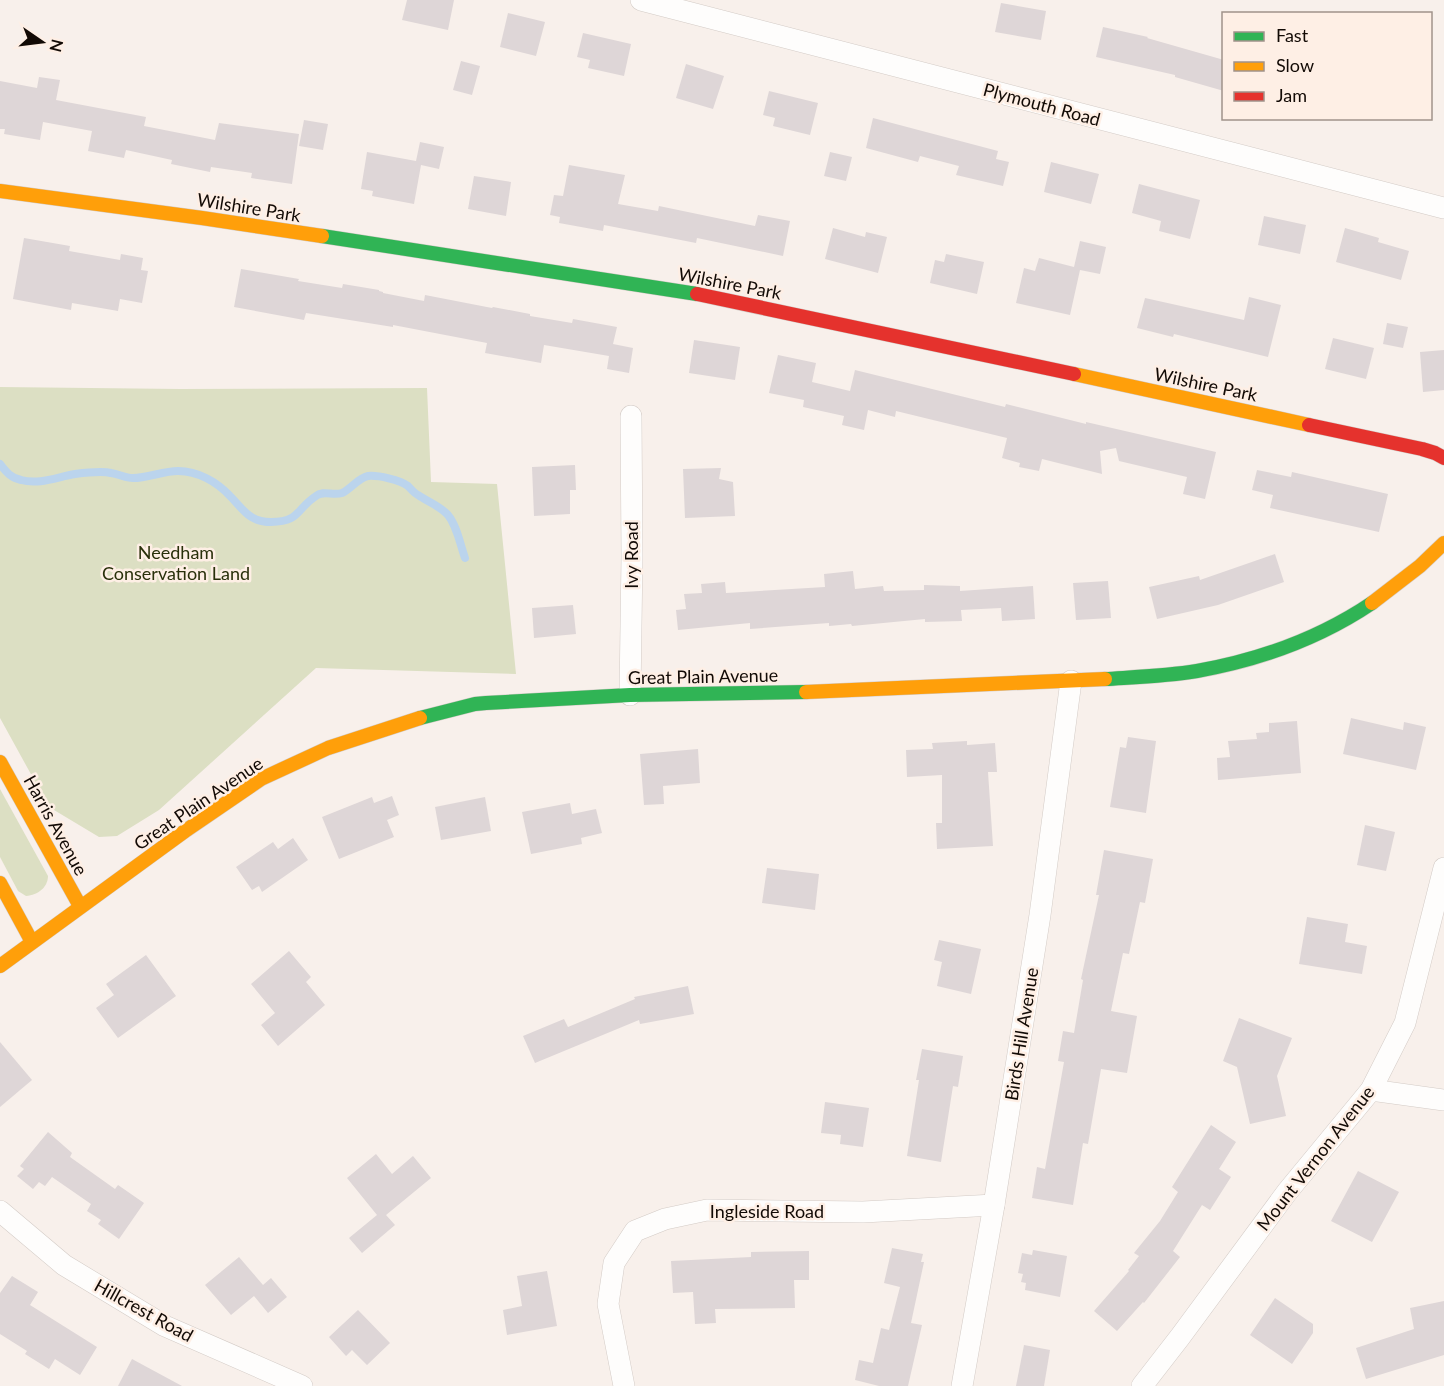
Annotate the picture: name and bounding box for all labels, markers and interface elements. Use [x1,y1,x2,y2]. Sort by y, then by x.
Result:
north arrow [12,12,72,72]
legend [1222,12,1432,120]
text: Fast [1276,24,1309,46]
text: N [46,37,68,54]
text: Slow [1276,54,1314,76]
street label: Plymouth Road [981,78,1103,130]
text: Jam [1276,84,1307,106]
street label: Wilshire Park [196,188,303,226]
street label: Wilshire Park [676,262,784,304]
street label: Wilshire Park [1152,362,1260,406]
street label: Ivy Road [620,521,642,589]
park label: Needham Conservation Land [102,541,250,584]
street label: Great Plain Avenue [628,664,778,688]
street label: Great Plain Avenue [129,752,267,854]
street label: Harris Avenue [19,771,93,879]
street label: Birds Hill Avenue [1000,966,1042,1102]
street label: Mount Vernon Avenue [1252,1081,1378,1235]
street label: Ingleside Road [710,1200,824,1222]
street label: Hillcrest Road [91,1274,197,1346]

